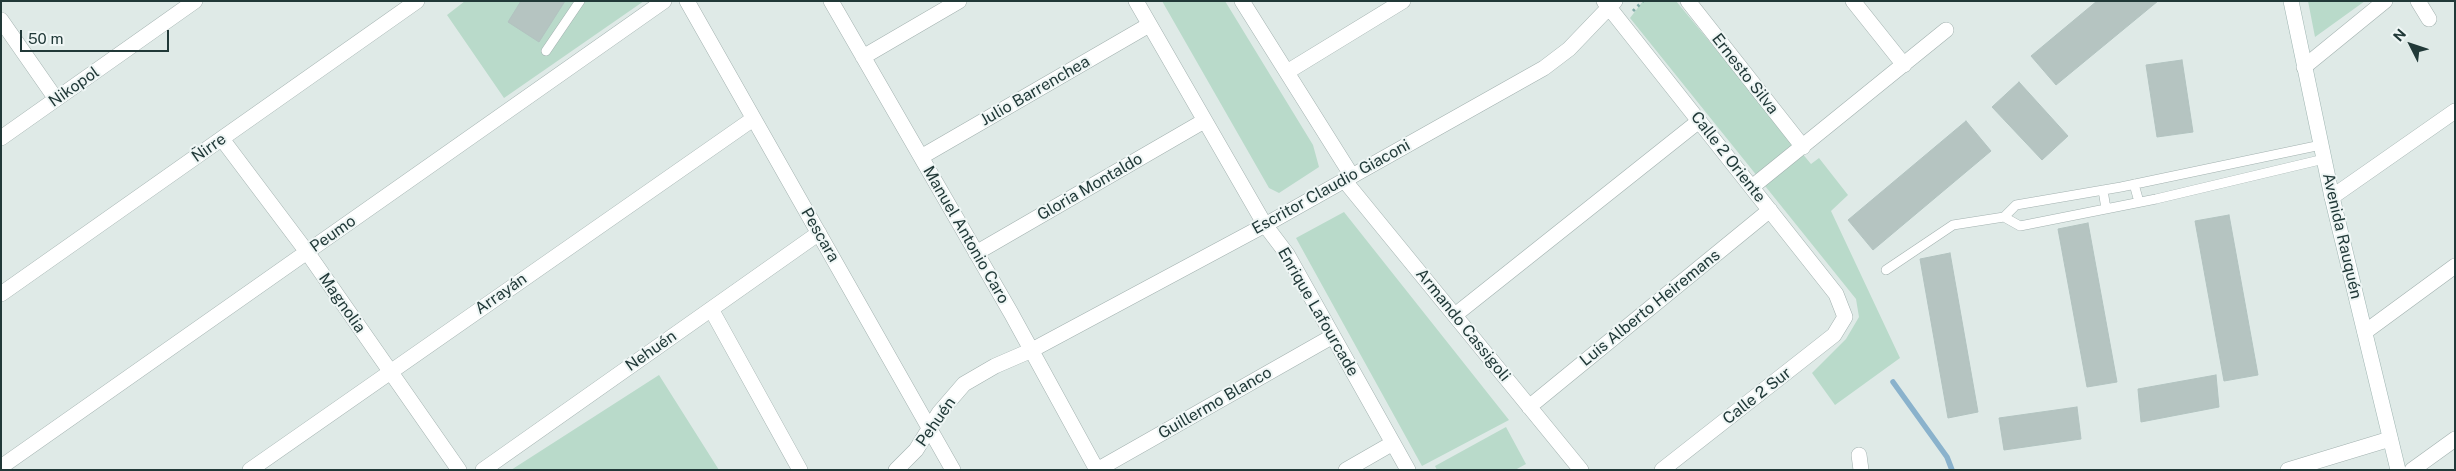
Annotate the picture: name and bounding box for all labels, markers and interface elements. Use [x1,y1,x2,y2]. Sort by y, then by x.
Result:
scale bar [22,20,171,52]
north arrow [2386,20,2436,70]
text: N [2390,26,2409,45]
text: 50 m [28,30,63,47]
street label: Ernesto Silva [1708,30,1782,118]
street label: Julio Barrenchea [977,52,1093,130]
street label: Nikopol [45,63,103,111]
street label: Calle 2 Oriente [1687,108,1769,206]
street label: Ñirre [188,129,230,167]
street label: Escritor Claudio Giaconi [1249,136,1413,238]
street label: Gloria Montaldo [1034,149,1146,225]
street label: Manuel Antonio Caro [919,163,1013,307]
street label: Avenida Rauquén [2318,171,2366,301]
street label: Pescara [797,204,843,266]
street label: Peumo [306,211,360,257]
street label: Enrique Lafourcade [1273,244,1363,380]
street label: Luis Alberto Heiremans [1576,246,1724,370]
street label: Armando Cassigoli [1412,265,1514,385]
street label: Magnolia [314,269,370,337]
street label: Arrayán [471,269,531,319]
street label: Nehuén [622,327,680,375]
street label: Guillermo Blanco [1155,363,1275,443]
street label: Calle 2 Sur [1719,363,1795,429]
street label: Pehuén [912,394,960,450]

